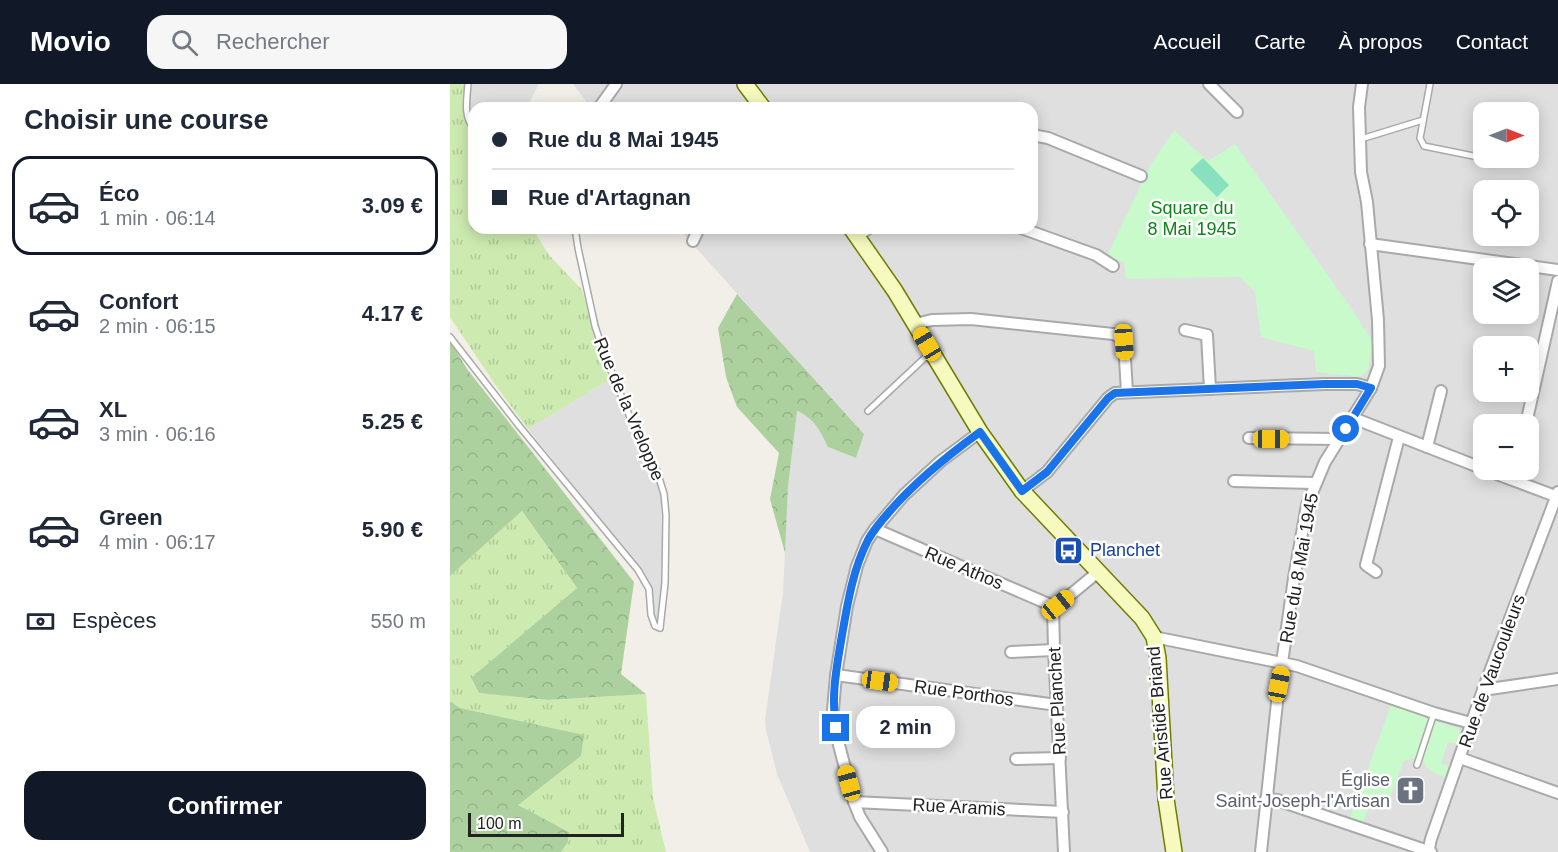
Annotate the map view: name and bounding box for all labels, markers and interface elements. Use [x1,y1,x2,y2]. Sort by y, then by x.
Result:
search box [147,15,567,69]
text: Movio [30,26,111,57]
icon: search [168,26,201,59]
text: Rechercher [216,29,330,54]
text: Accueil [1154,30,1221,53]
text: Carte [1254,30,1306,53]
text: À propos [1339,30,1423,53]
text: Contact [1456,30,1528,53]
north arrow [1473,102,1539,168]
map controls [1473,102,1539,480]
text: Choisir une course [24,105,269,135]
text: Rue du 8 Mai 1945 [528,127,719,152]
icon: car [27,179,81,233]
button: locate [1473,180,1539,246]
text: Éco [99,181,139,206]
text: Rue d'Artagnan [528,185,691,210]
text: 3.09 € [362,193,423,218]
park label: Square du 8 Mai 1945 [1147,198,1237,239]
text: 1 min · 06:14 [99,207,216,229]
button: layers [1473,258,1539,324]
icon: car [27,287,81,341]
text: Confort [99,289,178,314]
text: 4.17 € [362,301,423,326]
text: 2 min · 06:15 [99,315,216,337]
car [1114,323,1134,361]
car [910,324,944,364]
street label: Rue de la Vreloppe [590,334,668,484]
button: + [1473,336,1539,402]
icon: car [27,395,81,449]
text: XL [99,397,127,422]
text: 5.25 € [362,409,423,434]
button: − [1473,414,1539,480]
route start [1332,415,1359,442]
text: 3 min · 06:16 [99,423,216,445]
car [1253,430,1289,448]
street label: Rue du 8 Mai 1945 [1276,491,1322,645]
icon: car [27,503,81,557]
text: Green [99,505,163,530]
text: 5.90 € [362,517,423,542]
text: 4 min · 06:17 [99,531,216,553]
bus stop icon: Planchet [1053,534,1085,566]
place label: Planchet [1090,540,1160,560]
street label: Rue Athos [922,543,1006,593]
car [1038,587,1078,623]
street label: Rue de Vaucouleurs [1455,592,1529,750]
icon: cash [24,605,57,638]
text: Espèces [72,608,156,633]
text: 550 m [370,610,426,632]
street label: Rue Aristide Briand [1143,645,1177,801]
street label: Rue Planchet [1044,647,1070,755]
car [1267,665,1291,703]
car [861,670,899,692]
street label: Rue Porthos [913,676,1015,710]
callout: 2 min [857,707,956,749]
route end [822,714,849,741]
text: 2 min [879,716,932,738]
car [836,763,862,803]
place label: Église Saint-Joseph-l'Artisan [1215,770,1390,811]
button: Confirmer [24,771,426,840]
church icon: Église Saint-Joseph-l'Artisan [1395,774,1427,806]
street label: Rue Aramis [912,795,1006,819]
scale bar [468,810,624,838]
text: 100 m [477,815,521,832]

